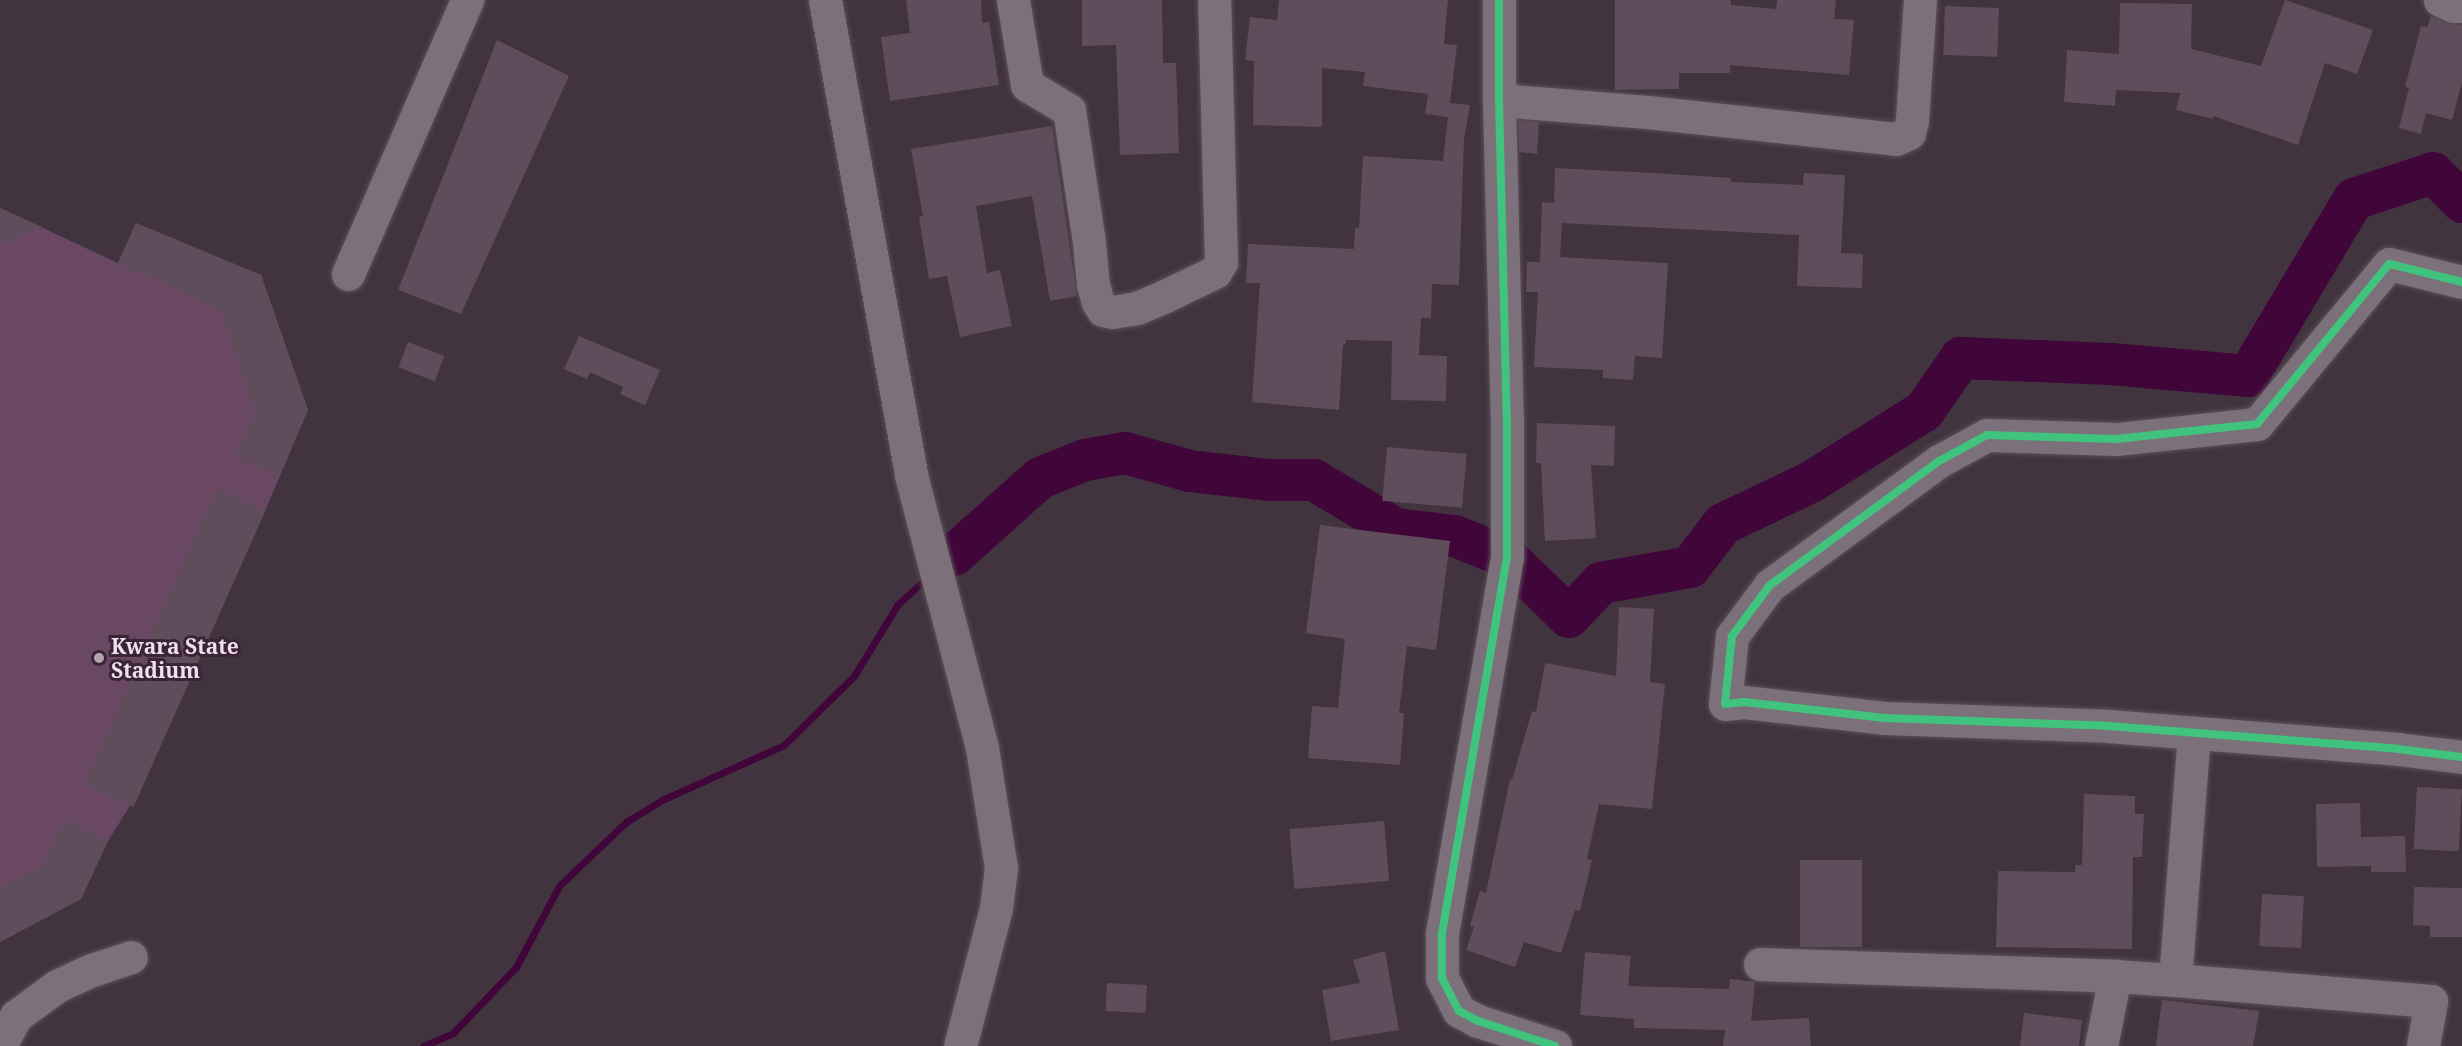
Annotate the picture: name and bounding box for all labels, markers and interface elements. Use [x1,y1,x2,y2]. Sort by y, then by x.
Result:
place label: Kwara State Stadium [111,633,239,683]
marker: Kwara State Stadium [92,651,106,665]

